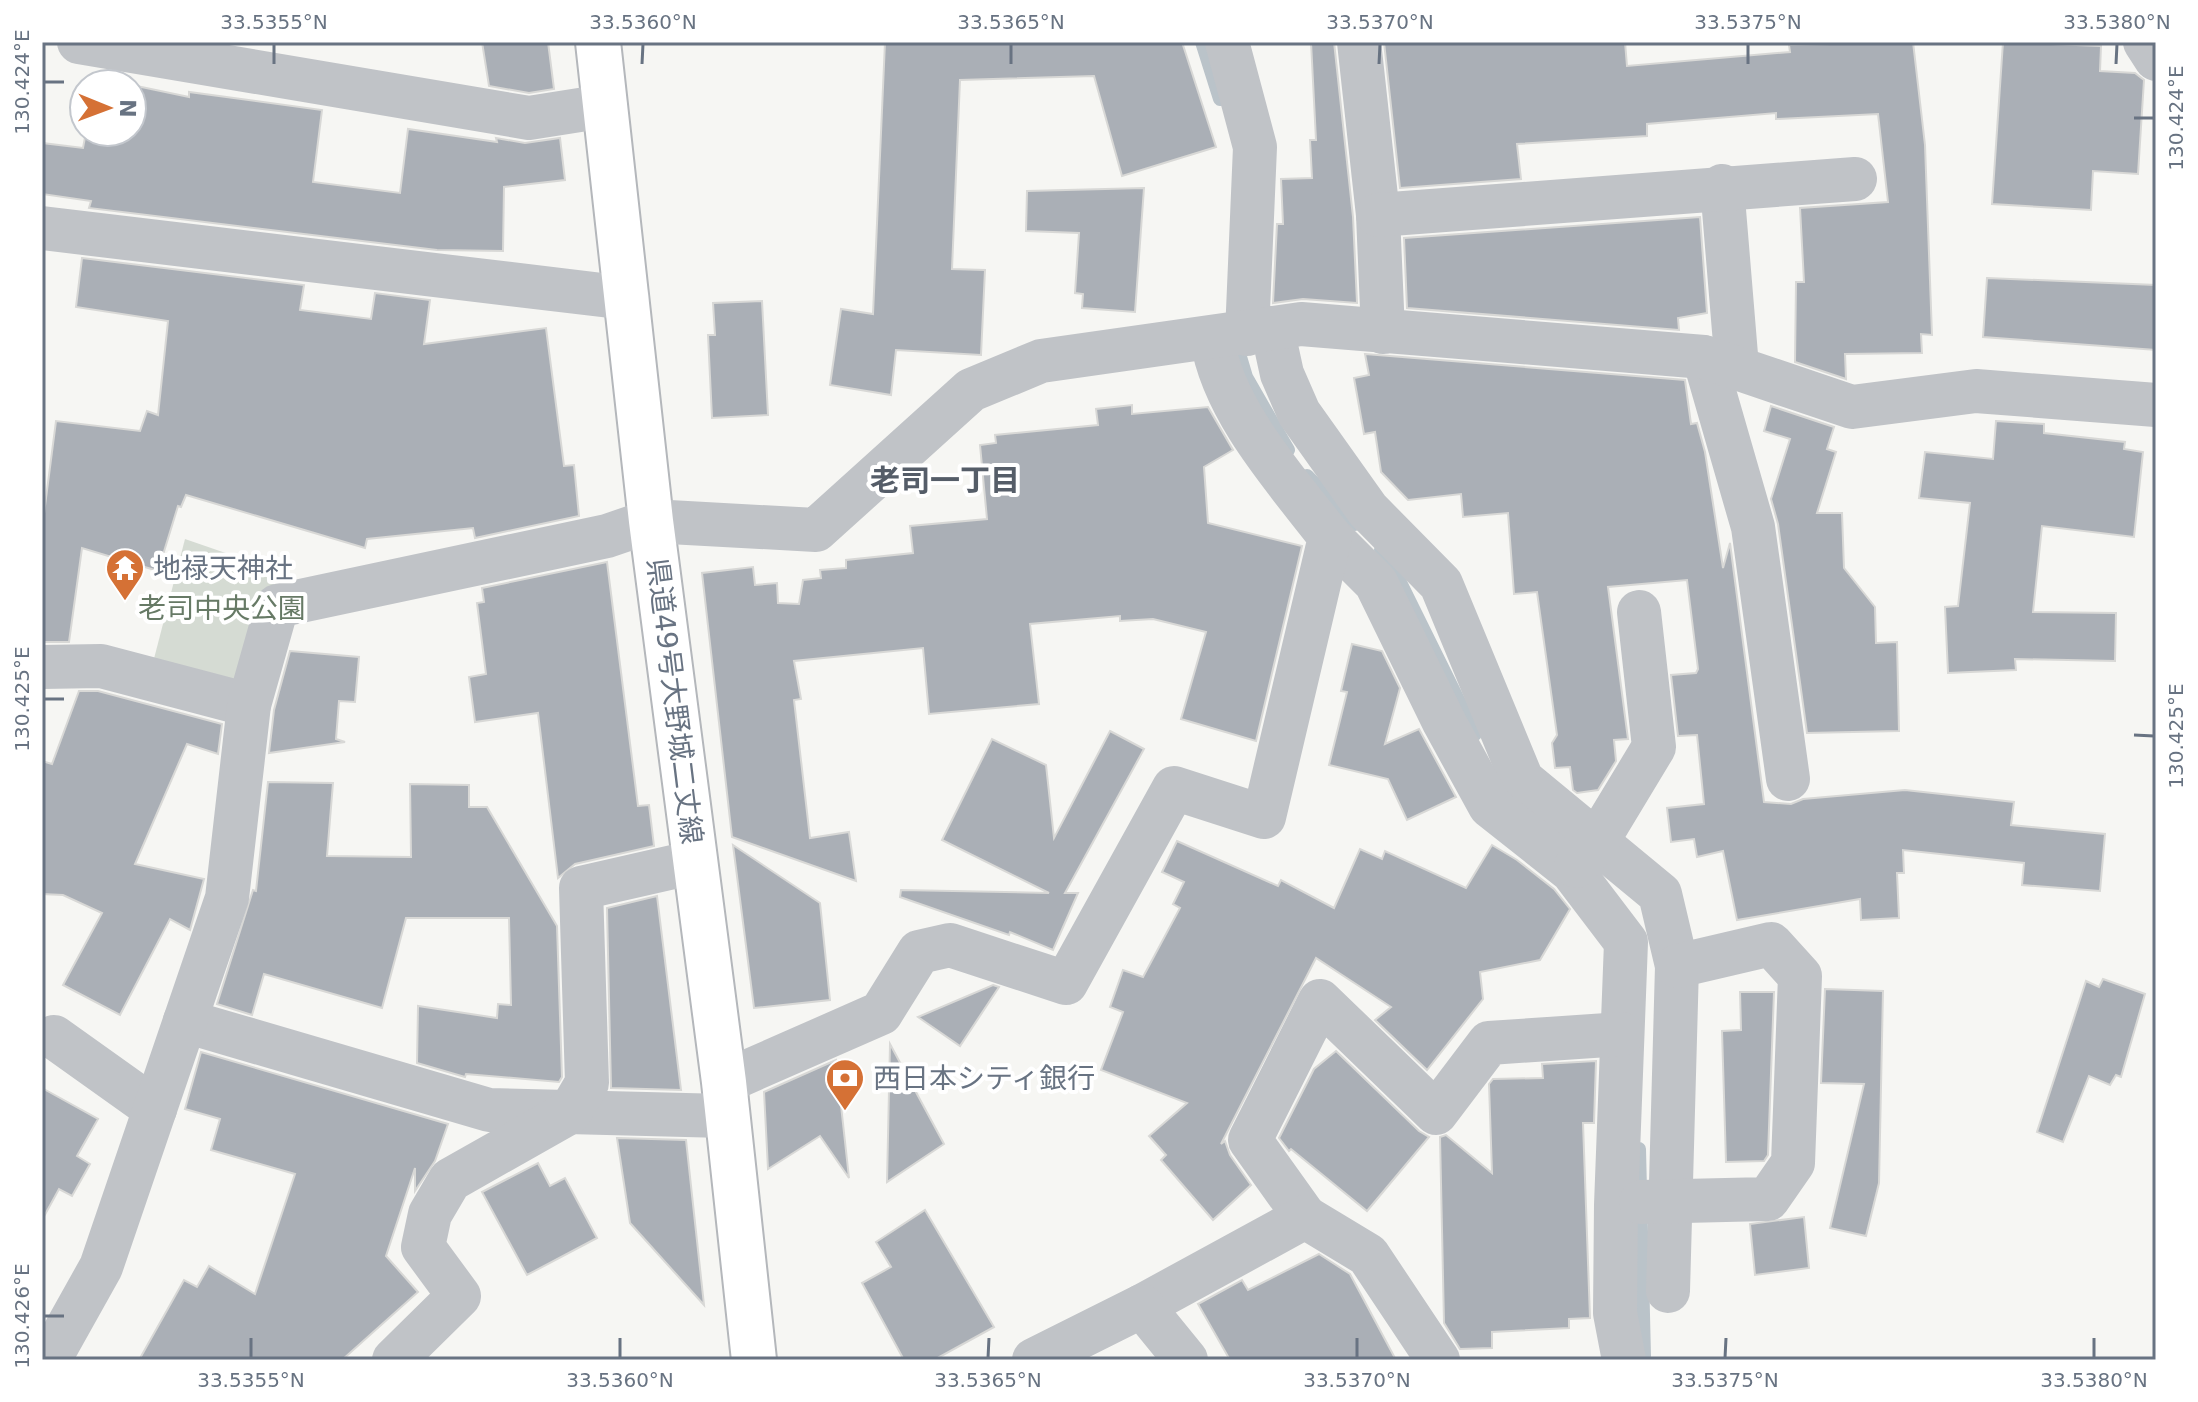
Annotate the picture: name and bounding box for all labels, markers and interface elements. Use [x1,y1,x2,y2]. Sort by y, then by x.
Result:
text: 33.5355°N [220,10,328,34]
text: 33.5360°N [589,10,697,34]
text: 33.5365°N [957,10,1065,34]
text: 33.5370°N [1326,10,1434,34]
text: 33.5375°N [1694,10,1802,34]
text: 33.5380°N [2063,10,2171,34]
text: 130.424°E [10,29,34,135]
text: 130.424°E [2164,65,2188,171]
north arrow [68,68,148,148]
text: N [115,99,140,118]
district label: 老司一丁目 [870,463,1020,498]
temple icon: 地禄天神社 [104,547,146,602]
place label: 地禄天神社 [153,552,293,585]
street label: 県道49号大野城二丈線 [641,556,708,846]
park label: 老司中央公園 [138,592,306,625]
text: 130.425°E [10,646,34,752]
text: 130.425°E [2164,683,2188,789]
bank icon: 西日本シティ銀行 [824,1057,866,1112]
place label: 西日本シティ銀行 [873,1062,1095,1095]
text: 130.426°E [10,1263,34,1369]
text: 33.5355°N [197,1368,305,1392]
text: 33.5360°N [566,1368,674,1392]
text: 33.5365°N [934,1368,1042,1392]
text: 33.5370°N [1303,1368,1411,1392]
text: 33.5375°N [1671,1368,1779,1392]
text: 33.5380°N [2040,1368,2148,1392]

